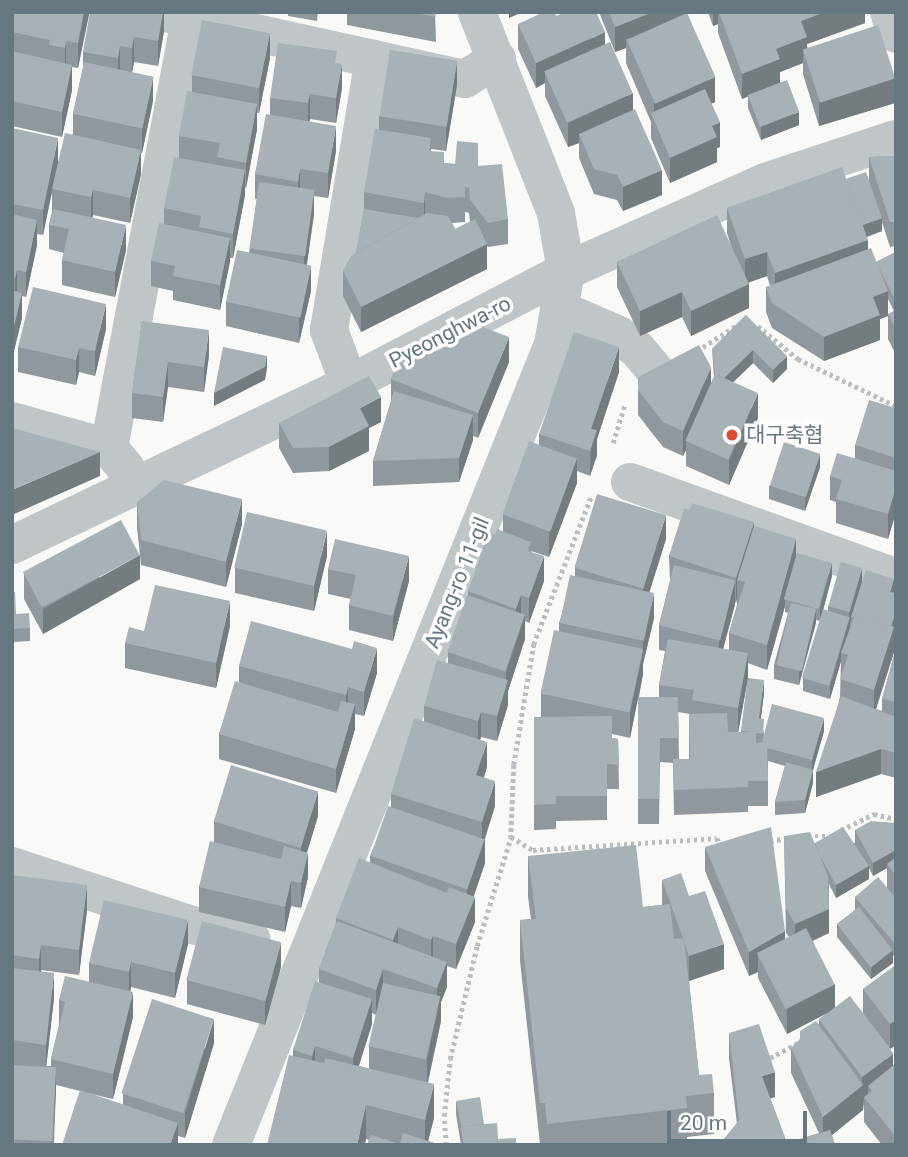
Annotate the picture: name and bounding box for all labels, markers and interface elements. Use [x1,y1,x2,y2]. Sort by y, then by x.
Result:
street label: Pyeonghwa-ro [385,291,515,373]
place label: 대구축협 [746,422,823,448]
marker: 대구축협 [724,427,740,443]
street label: Ayang-ro 11-gil [419,514,495,652]
scale bar [670,1098,810,1142]
text: 20 m [680,1111,727,1135]

